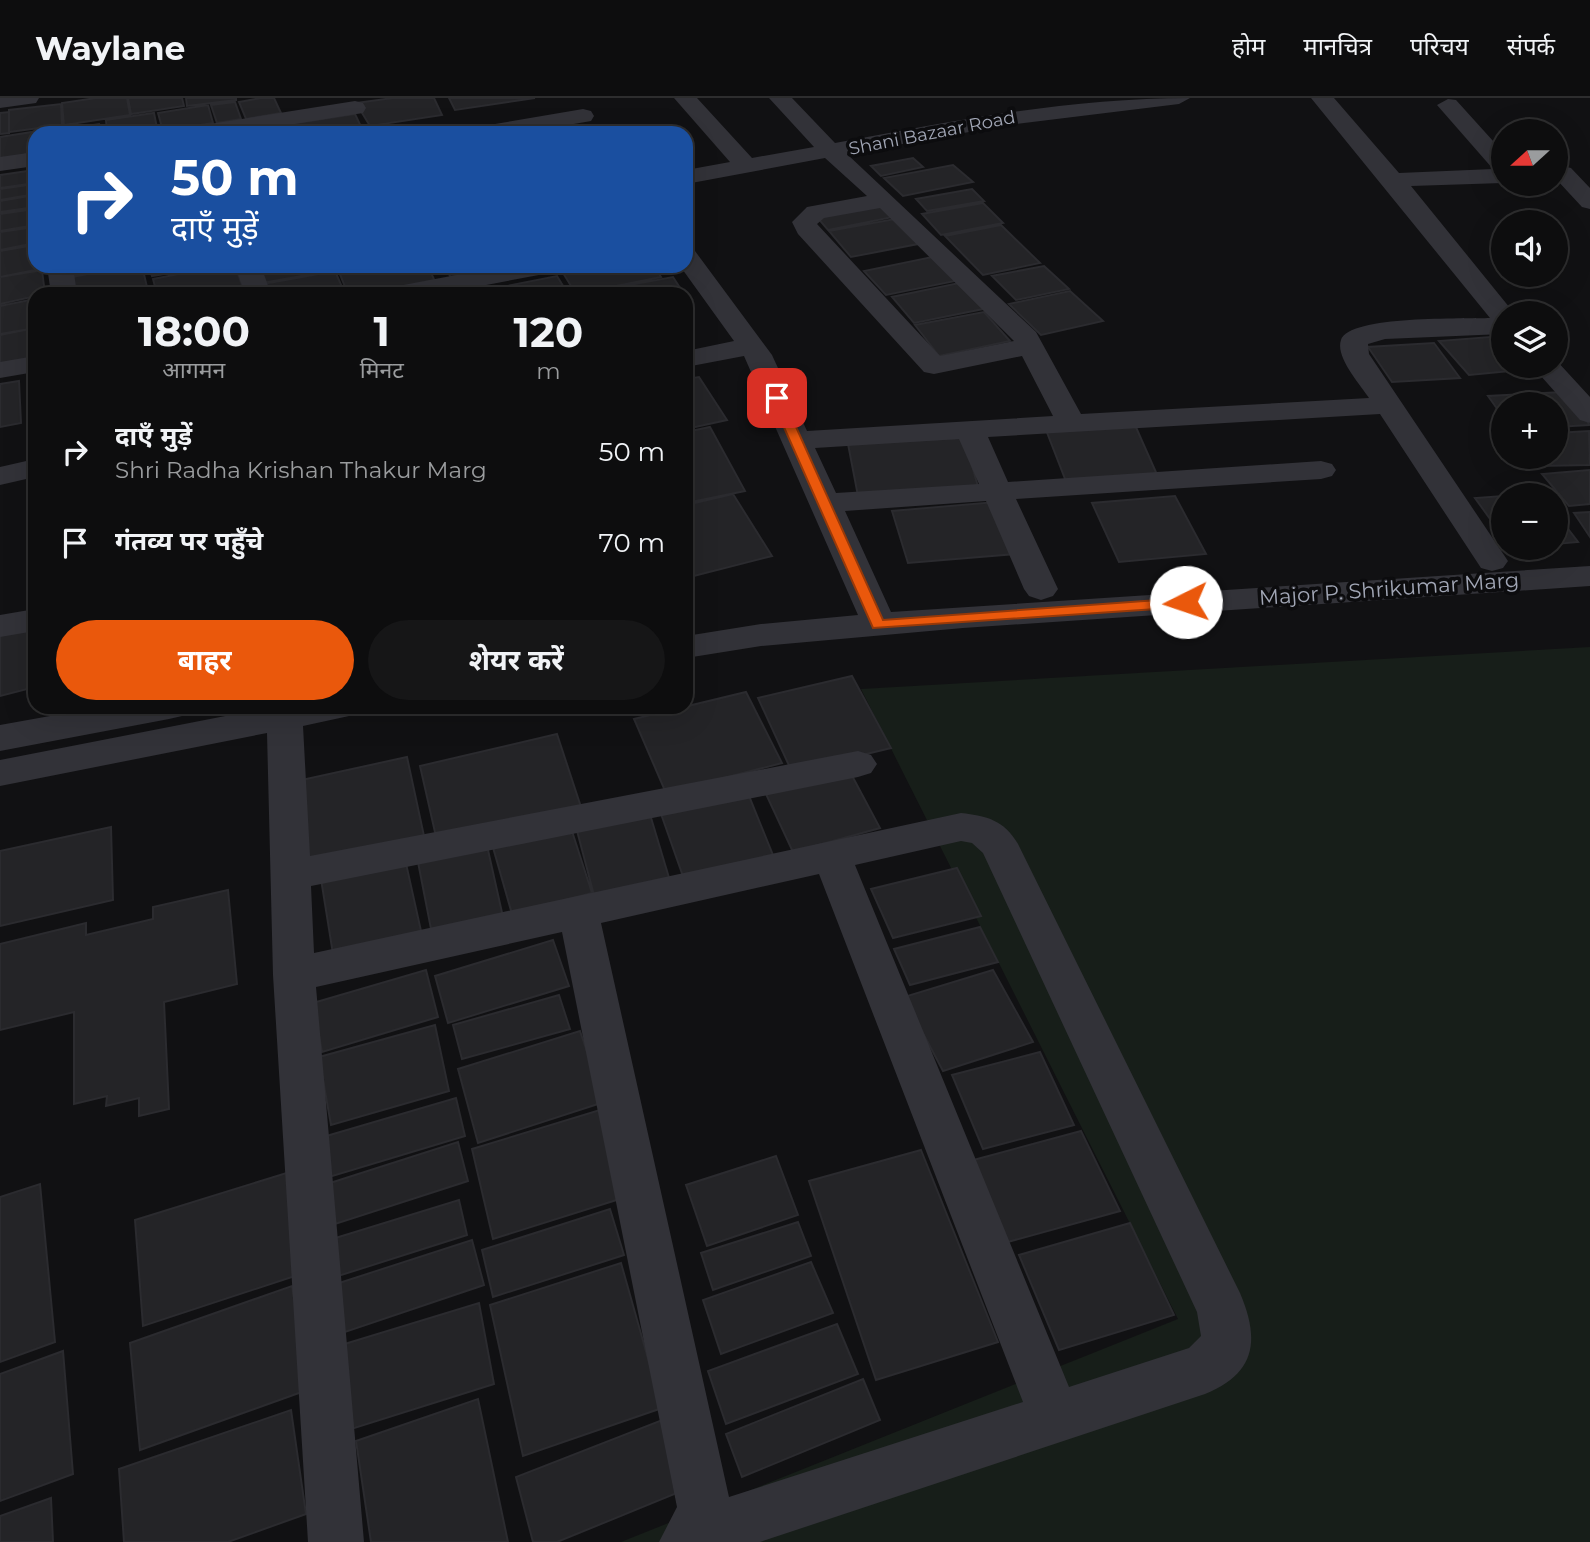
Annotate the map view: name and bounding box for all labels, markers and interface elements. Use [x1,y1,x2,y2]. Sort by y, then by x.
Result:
text: Waylane [35,28,185,68]
text: होम [1232,32,1265,61]
text: मानचित्र [1303,32,1372,61]
text: परिचय [1410,32,1469,61]
text: संपर्क [1507,32,1555,61]
street label: Shani Bazaar Road [847,106,1017,160]
north arrow [1491,119,1568,196]
map controls [1491,119,1568,560]
text: 50 m [171,148,299,207]
icon: right [56,154,147,245]
text: दाएँ मुड़ें [171,208,259,247]
button: sound [1491,210,1568,287]
button: layers [1491,301,1568,378]
text: 18:00 [138,305,250,357]
text: 1 [373,305,390,357]
text: 120 [513,306,583,358]
text: आगमन [162,356,225,384]
text: मिनट [360,356,404,384]
text: m [536,357,561,385]
pin [747,368,807,428]
icon: arrive [758,379,796,417]
button: + [1491,392,1568,469]
text: दाएँ मुड़ें [115,420,192,452]
icon: right [56,433,94,471]
text: 50 m [599,436,665,468]
text: Shri Radha Krishan Thakur Marg [115,456,487,484]
button: − [1491,483,1568,560]
icon: arrive [56,524,94,562]
text: गंतव्य पर पहुँचे [115,525,263,557]
text: 70 m [599,527,665,559]
position arrow [1149,565,1223,639]
street label: Major P. Shrikumar Marg [1258,567,1520,610]
button: बाहर [56,620,354,700]
button: शेयर करें [368,620,665,700]

